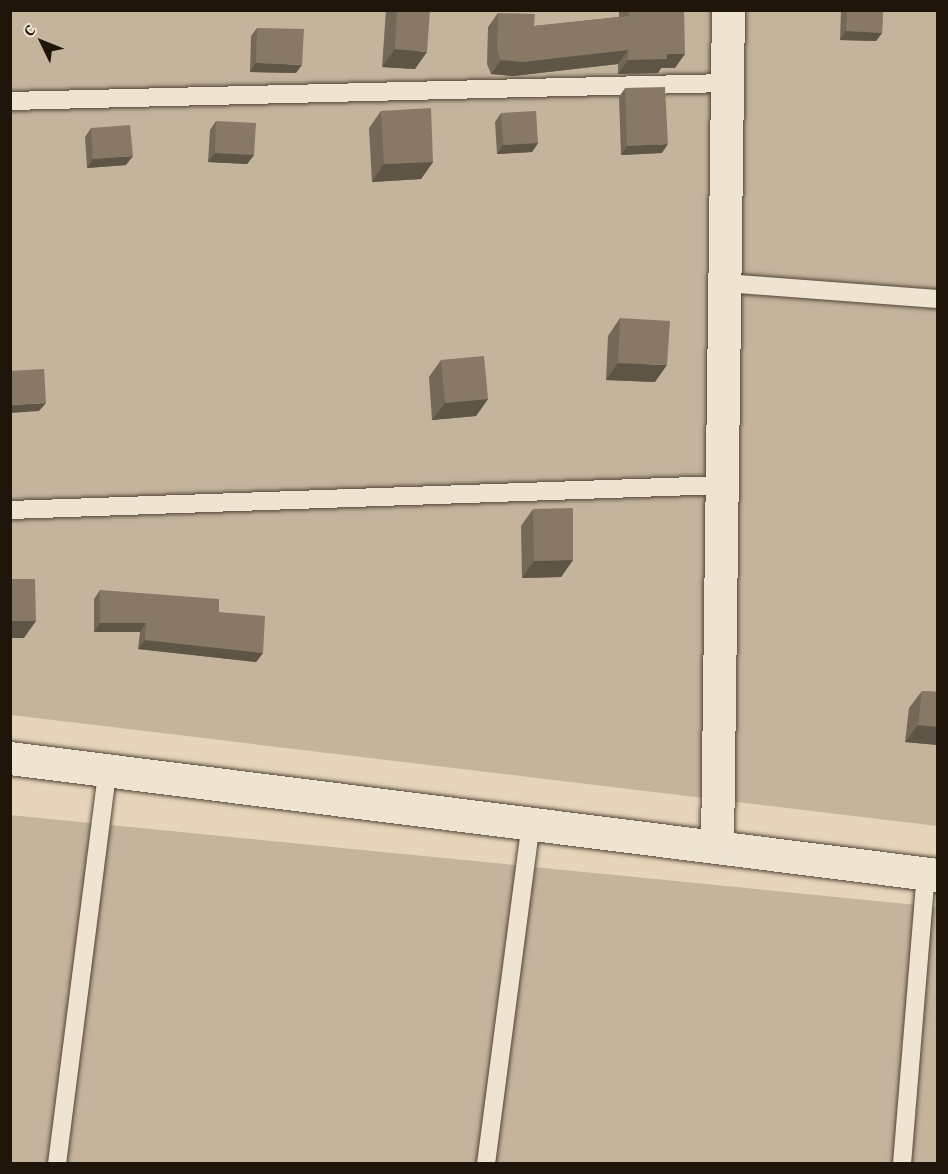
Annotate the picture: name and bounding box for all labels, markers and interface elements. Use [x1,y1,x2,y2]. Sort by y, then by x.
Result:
north arrow [12,12,72,72]
text: С [17,18,41,41]

